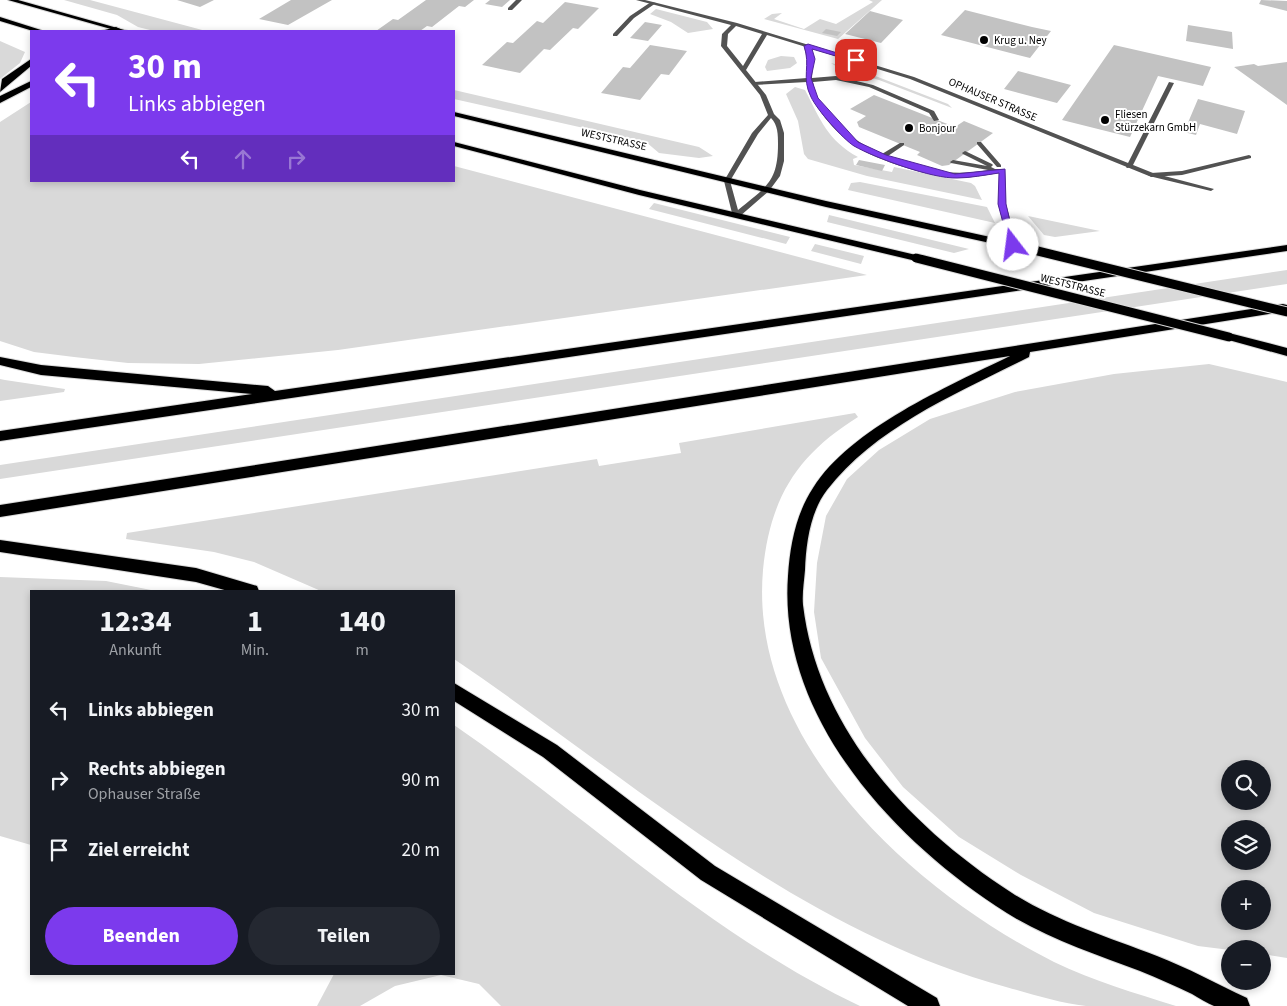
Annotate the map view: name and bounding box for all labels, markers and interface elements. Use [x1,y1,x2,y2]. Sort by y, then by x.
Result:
place label: Krug u. Ney [994,33,1047,48]
marker: Krug u. Ney [978,34,990,46]
pin [835,39,877,81]
text: 30 m [128,42,202,92]
icon: arrive [842,46,870,74]
icon: left [45,50,110,115]
street label: OPHAUSER STRASSE [946,74,1040,125]
text: Links abbiegen [128,88,266,120]
place label: Fliesen Stürzekarn GmbH [1115,107,1196,135]
marker: Fliesen Stürzekarn GmbH [1099,114,1111,126]
place label: Bonjour [919,121,956,136]
marker: Bonjour [903,122,915,134]
street label: WESTSTRASSE [580,125,648,154]
icon: left [176,145,204,173]
icon: ahead [229,145,257,173]
icon: right [282,145,310,173]
position arrow [986,218,1038,270]
street label: WESTSTRASSE [1039,270,1107,301]
text: 12:34 [99,600,172,643]
text: 1 [247,600,263,643]
text: 140 [338,600,386,643]
text: Ankunft [109,639,161,661]
text: Min. [241,639,269,661]
text: m [355,639,369,661]
icon: left [45,696,73,724]
text: Links abbiegen [88,697,214,724]
text: 30 m [402,697,440,724]
text: Rechts abbiegen [88,756,226,783]
map controls [1221,760,1271,990]
button: search [1221,760,1271,810]
icon: right [45,766,73,794]
text: 90 m [402,767,440,794]
text: Ophauser Straße [88,783,200,805]
button: layers [1221,820,1271,870]
icon: arrive [45,836,73,864]
text: Ziel erreicht [88,837,189,864]
text: 20 m [402,837,440,864]
button: + [1221,880,1271,930]
button: Beenden [45,907,238,965]
button: Teilen [248,907,440,965]
button: − [1221,940,1271,990]

